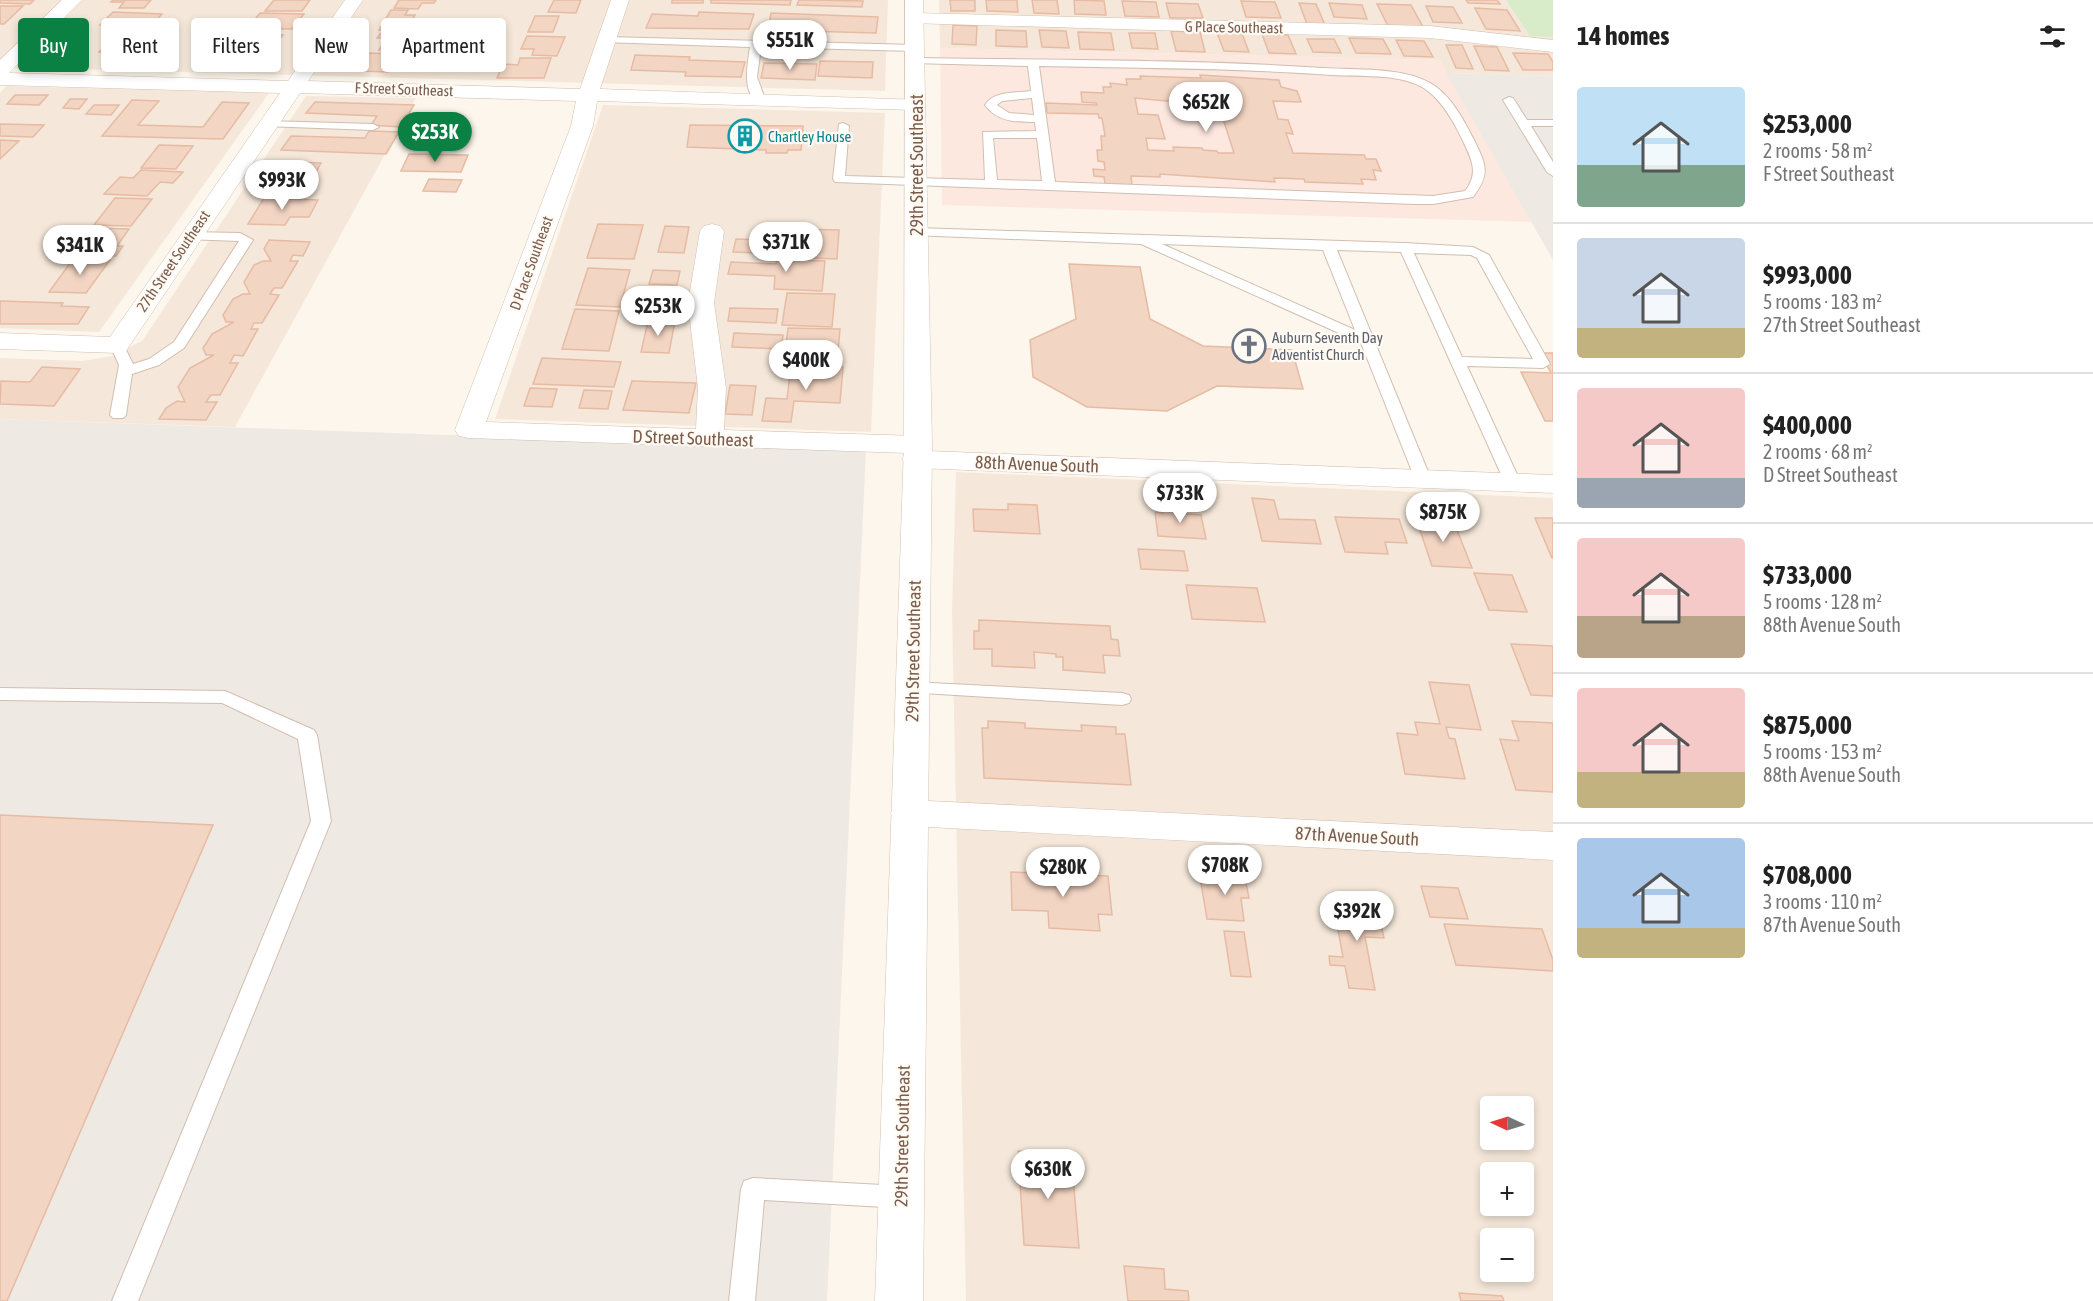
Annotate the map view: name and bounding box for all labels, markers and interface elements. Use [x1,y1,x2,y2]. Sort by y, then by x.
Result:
chip: Buy [18,18,89,72]
chip: Rent [101,18,179,72]
chip: Filters [191,18,281,72]
chip: New [293,18,369,72]
chip: Apartment [381,18,506,72]
street label: G Place Southeast [1185,18,1283,36]
pin: $551K [748,20,832,71]
icon: filters [2036,20,2069,53]
text: 14 homes [1577,21,1670,51]
text: $551K [767,28,813,51]
street label: F Street Southeast [354,79,454,99]
pin: $652K [1164,82,1248,133]
text: $652K [1183,90,1229,113]
street label: 29th Street Southeast [906,94,927,236]
text: $253,000 [1763,109,1852,139]
icon: home [1625,111,1697,183]
pin: $253K [393,112,477,163]
building icon: Chartley House [727,118,763,154]
text: $253K [412,120,458,143]
place label: Chartley House [768,128,852,145]
text: 2 rooms · 58 m² [1763,139,1873,162]
pin: $993K [240,160,324,211]
text: F Street Southeast [1763,162,1895,185]
text: $993K [259,168,305,191]
street label: 27th Street Southeast [133,207,213,315]
street label: D Place Southeast [506,214,556,312]
pin: $371K [744,222,828,273]
pin: $341K [38,225,122,276]
text: $371K [763,230,809,253]
text: $341K [57,233,103,256]
text: $993,000 [1763,260,1852,290]
icon: home [1625,262,1697,334]
pin: $253K [616,286,700,337]
text: 5 rooms · 183 m² [1763,290,1882,313]
text: $253K [635,294,681,317]
text: 27th Street Southeast [1763,313,1921,336]
church icon: Auburn Seventh Day Adventist Church [1231,328,1267,364]
place label: Auburn Seventh Day Adventist Church [1272,329,1383,363]
pin: $400K [764,340,848,391]
text: $400K [783,348,829,371]
text: $400,000 [1763,410,1852,440]
icon: home [1625,412,1697,484]
street label: D Street Southeast [632,425,754,451]
text: 2 rooms · 68 m² [1763,440,1873,463]
street label: 88th Avenue South [975,451,1099,477]
text: D Street Southeast [1763,463,1898,486]
pin: $733K [1138,473,1222,524]
text: $733K [1157,481,1203,504]
pin: $875K [1401,492,1485,543]
text: $875K [1420,500,1466,523]
text: $733,000 [1763,560,1852,590]
icon: home [1625,562,1697,634]
street label: 29th Street Southeast [901,580,925,722]
text: 5 rooms · 128 m² [1763,590,1882,613]
text: 88th Avenue South [1763,613,1901,636]
text: $875,000 [1763,710,1852,740]
icon: home [1625,712,1697,784]
text: 5 rooms · 153 m² [1763,740,1882,763]
text: 88th Avenue South [1763,763,1901,786]
street label: 87th Avenue South [1294,822,1420,850]
pin: $708K [1183,845,1267,896]
pin: $280K [1021,847,1105,898]
text: $708K [1202,853,1248,876]
text: $280K [1040,855,1086,878]
text: $708,000 [1763,860,1852,890]
icon: home [1625,862,1697,934]
text: 3 rooms · 110 m² [1763,890,1882,913]
pin: $392K [1315,891,1399,942]
text: $392K [1334,899,1380,922]
text: 87th Avenue South [1763,913,1901,936]
street label: 29th Street Southeast [890,1065,914,1207]
north arrow [1480,1096,1534,1150]
map controls [1480,1096,1534,1282]
pin: $630K [1006,1149,1090,1200]
text: $630K [1025,1157,1071,1180]
button: + [1480,1162,1534,1216]
button: − [1480,1228,1534,1282]

